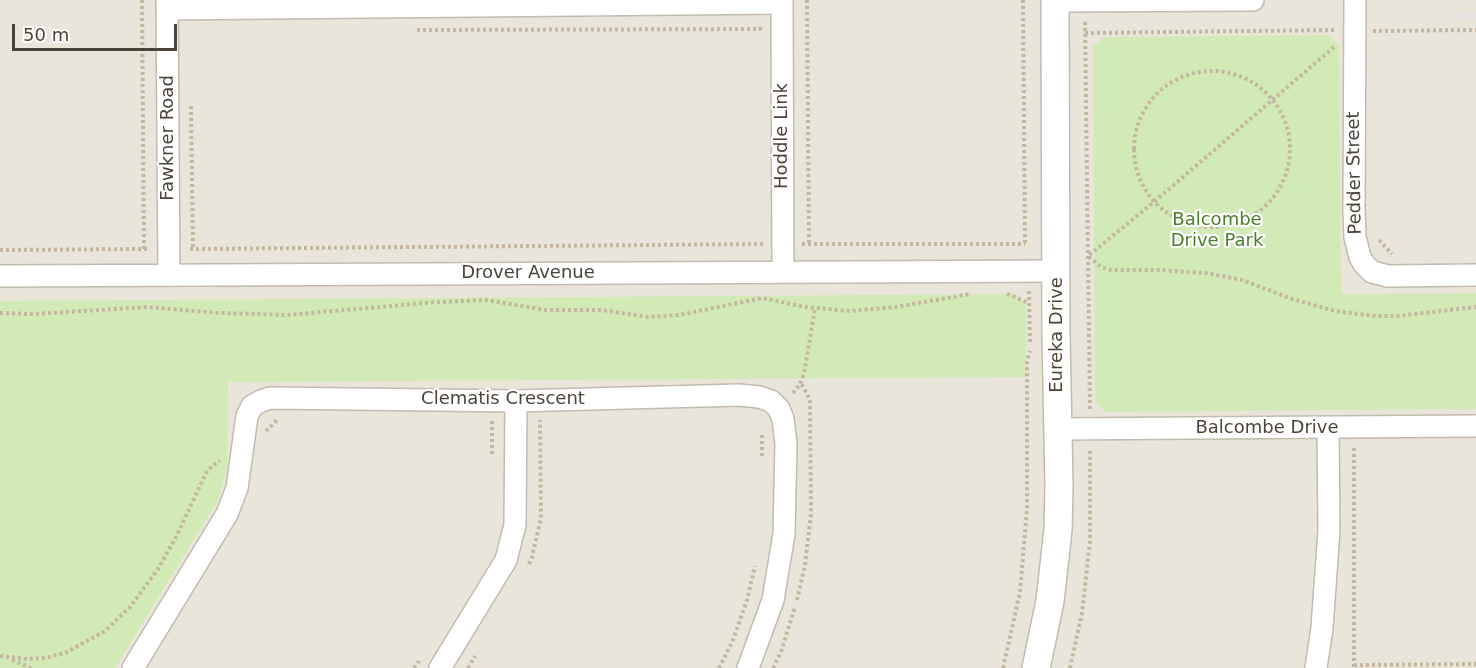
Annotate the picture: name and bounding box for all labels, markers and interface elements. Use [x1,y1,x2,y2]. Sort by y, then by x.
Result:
scale bar [15,12,180,50]
text: 50 m [23,24,69,45]
street label: Fawkner Road [157,75,179,201]
street label: Hoddle Link [771,83,793,189]
street label: Pedder Street [1343,111,1367,235]
park label: Balcombe Drive Park [1171,209,1263,252]
street label: Drover Avenue [461,262,595,284]
street label: Eureka Drive [1046,277,1068,393]
street label: Clematis Crescent [421,388,585,410]
street label: Balcombe Drive [1195,417,1339,439]

